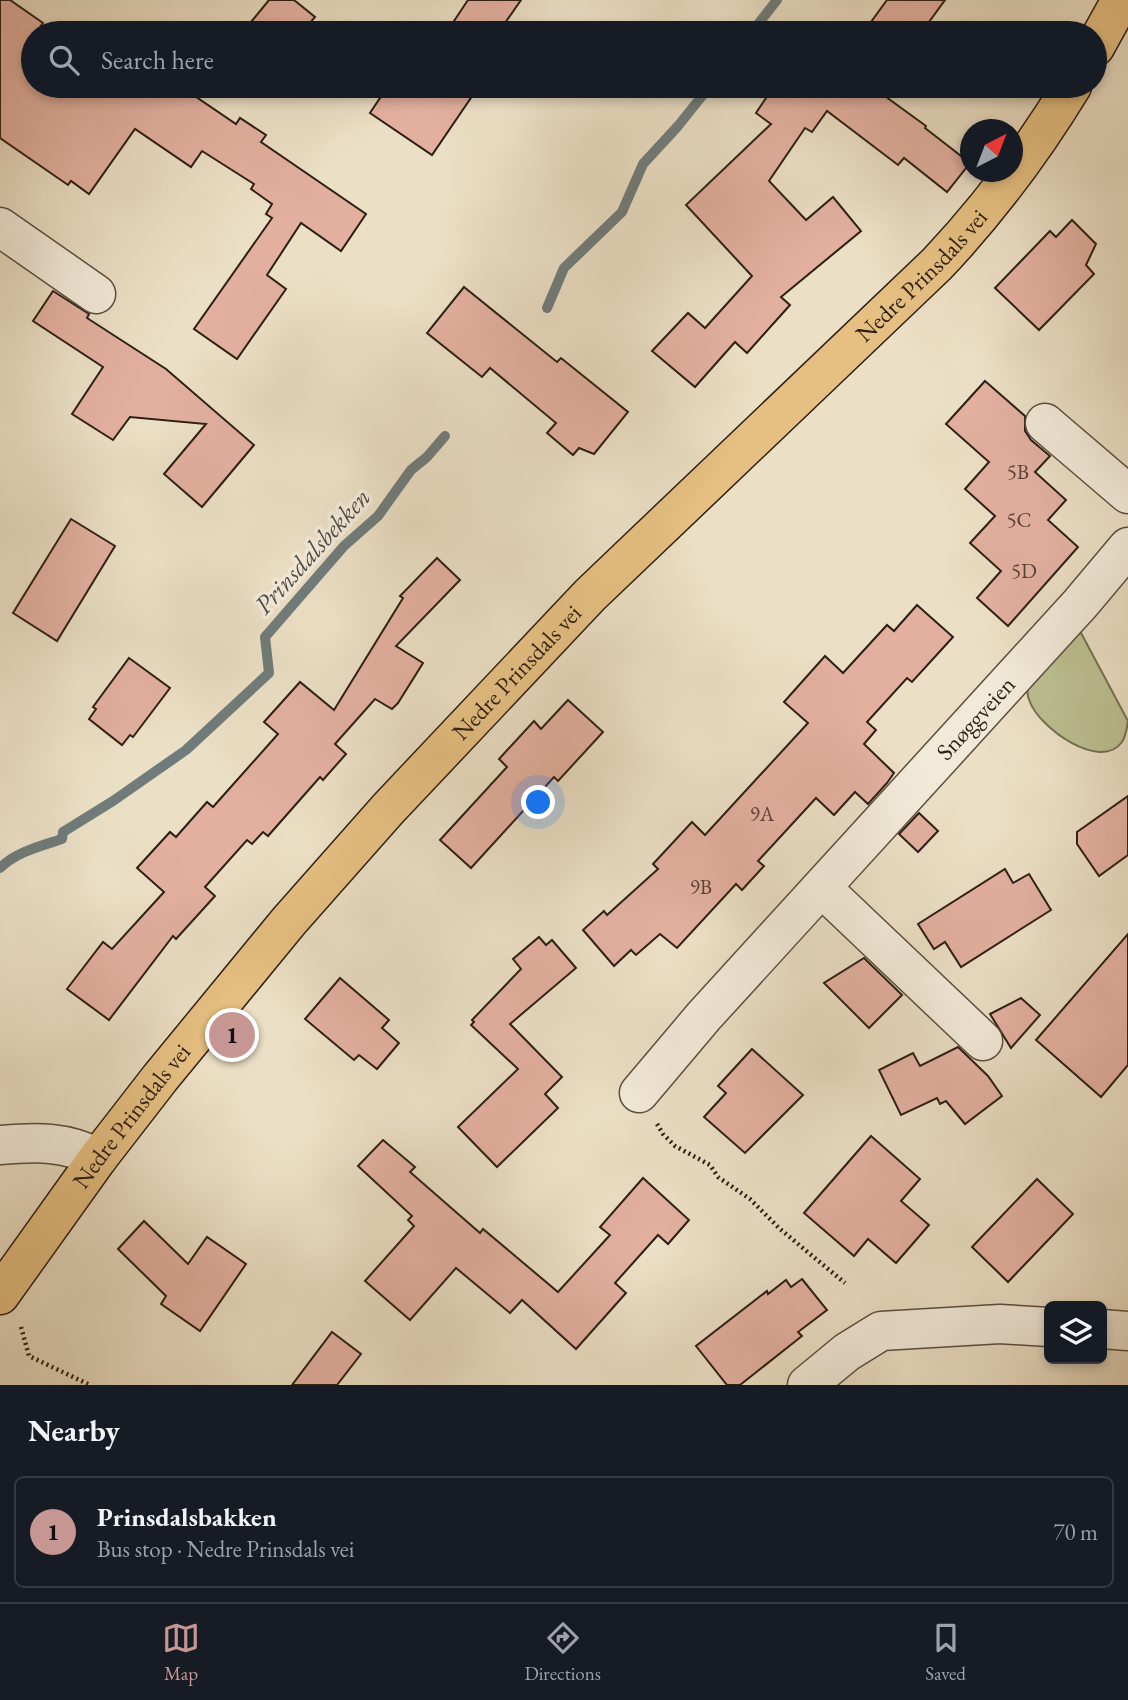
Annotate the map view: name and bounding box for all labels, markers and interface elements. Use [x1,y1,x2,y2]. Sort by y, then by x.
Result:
search box [21,21,1107,98]
icon: search [45,41,83,79]
text: Search here [101,43,214,77]
north arrow [960,119,1023,182]
street label: Nedre Prinsdals vei [849,202,994,349]
house number: 5B [1007,458,1029,485]
water label: Prinsdalsbekken [246,481,378,621]
house number: 5C [1007,506,1032,533]
house number: 5D [1011,557,1037,584]
street label: Nedre Prinsdals vei [445,598,588,747]
street label: Snøggveien [929,669,1022,767]
your location [521,785,555,819]
house number: 9A [750,800,775,827]
house number: 9B [690,873,712,900]
pin: 1 [209,1009,255,1061]
street label: Nedre Prinsdals vei [65,1037,197,1194]
map controls [1044,1301,1107,1364]
button: layers [1044,1301,1107,1364]
text: Nearby [28,1411,120,1450]
text: Prinsdalsbakken [97,1500,277,1534]
text: 1 [47,1517,59,1547]
text: 70 m [1053,1517,1098,1547]
text: Bus stop · Nedre Prinsdals vei [97,1534,354,1564]
tab: Map [162,1619,200,1686]
tab: Directions [524,1619,601,1686]
tab: Saved [925,1619,966,1686]

